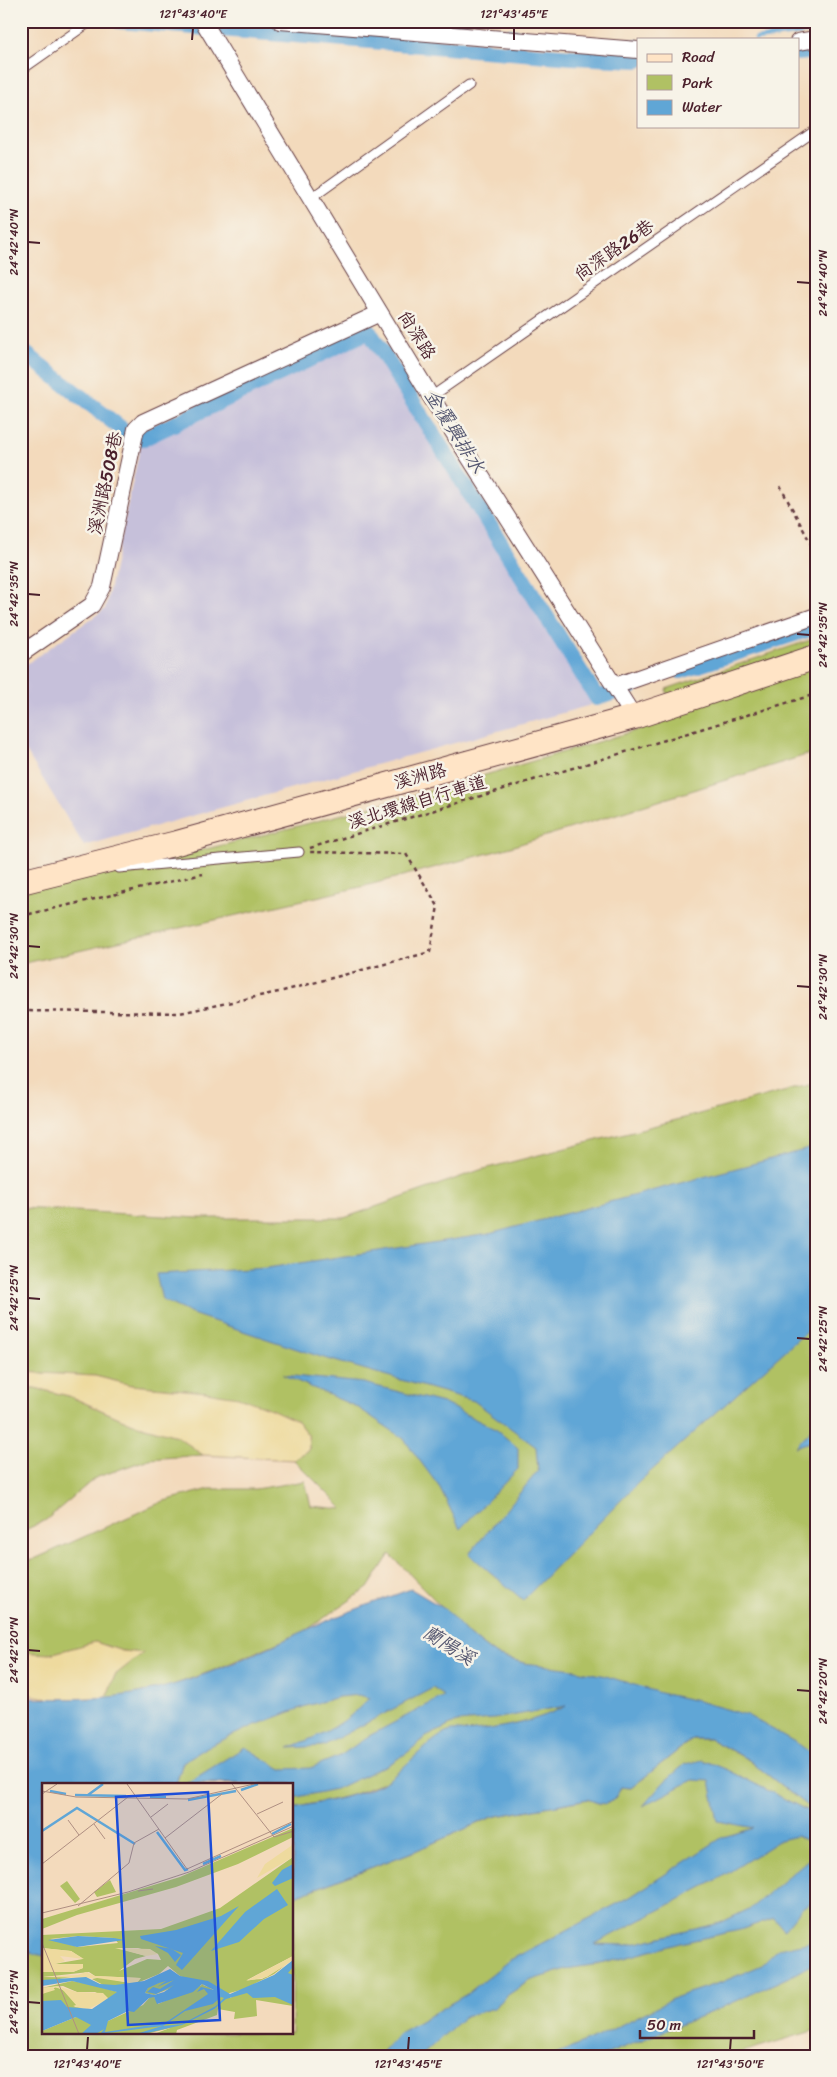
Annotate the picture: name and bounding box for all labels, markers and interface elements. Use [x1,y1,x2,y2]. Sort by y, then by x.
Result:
text: 121°43'40"E [159,3,228,25]
text: 121°43'45"E [480,3,549,25]
legend [637,38,800,128]
text: Road [682,44,715,70]
text: Park [682,70,713,96]
text: Water [682,94,722,120]
text: 24°42'40"N [3,208,25,275]
street label: 尚深路26巷 [567,210,661,290]
text: 24°42'40"N [812,249,834,316]
street label: 尚深路 [389,304,445,366]
water label: 金覆興排水 [416,382,495,481]
street label: 溪洲路508巷 [78,428,132,538]
text: 24°42'35"N [3,560,25,627]
text: 24°42'35"N [812,601,834,668]
street label: 溪洲路 [390,754,450,798]
street label: 溪北環線自行車道 [343,766,491,838]
text: 24°42'30"N [3,912,25,979]
text: 24°42'30"N [812,953,834,1020]
text: 24°42'25"N [3,1264,25,1331]
text: 24°42'25"N [812,1305,834,1372]
text: 24°42'20"N [3,1616,25,1683]
water label: 蘭陽溪 [416,1616,483,1675]
text: 24°42'20"N [812,1657,834,1724]
inset map [42,1783,294,2034]
text: 24°42'15"N [3,1969,25,2034]
scale bar [640,2007,753,2039]
text: 50 m [647,2012,682,2038]
text: 121°43'40"E [53,2053,122,2075]
text: 121°43'45"E [374,2053,443,2075]
text: 121°43'50"E [696,2053,765,2075]

